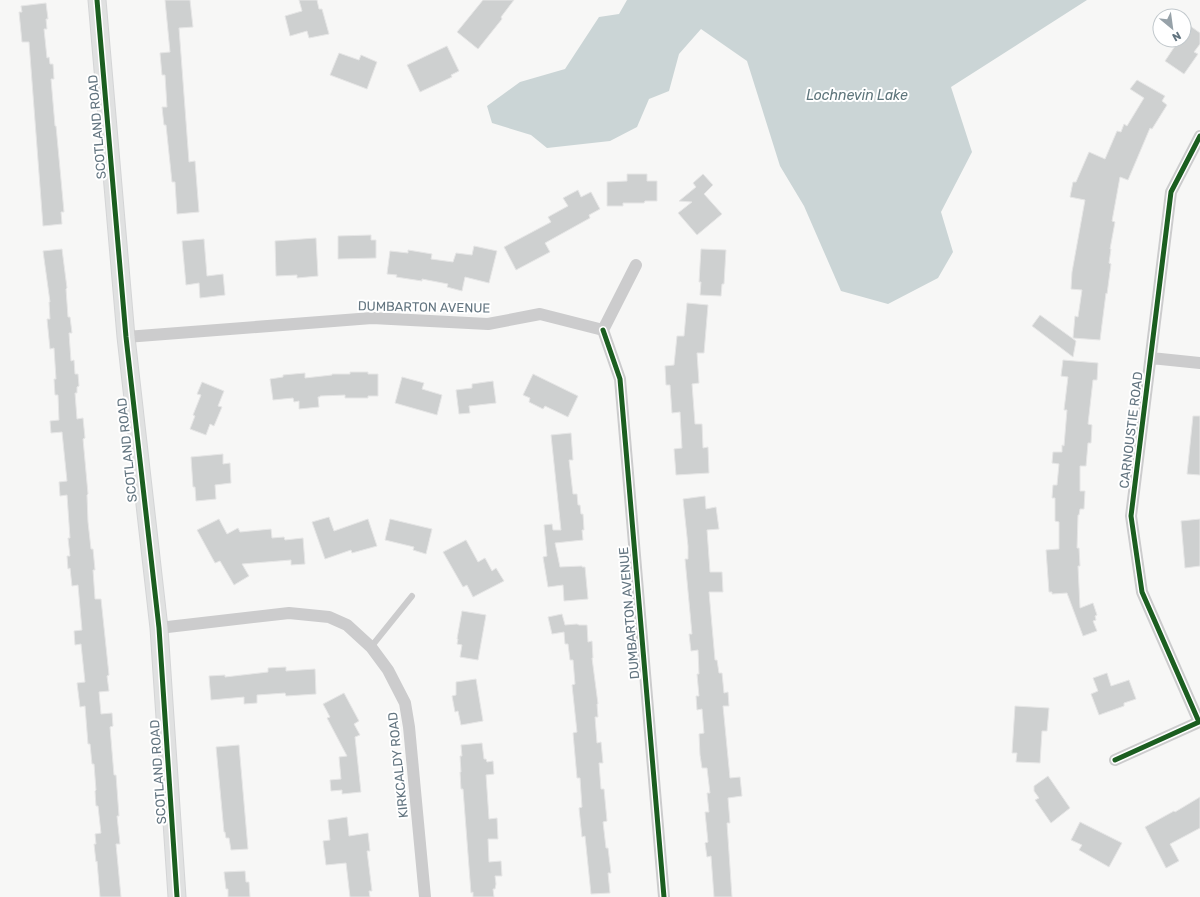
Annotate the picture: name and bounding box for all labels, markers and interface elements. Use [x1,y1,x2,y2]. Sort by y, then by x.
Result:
north arrow [1152,8,1192,48]
text: N [1170,29,1183,44]
street label: SCOTLAND ROAD [85,74,109,180]
water label: Lochnevin Lake [806,87,908,104]
street label: DUMBARTON AVENUE [358,298,491,316]
street label: CARNOUSTIE ROAD [1116,371,1146,489]
street label: SCOTLAND ROAD [114,397,140,503]
street label: DUMBARTON AVENUE [616,546,642,680]
street label: KIRKCALDY ROAD [385,711,411,819]
street label: SCOTLAND ROAD [147,719,169,825]

